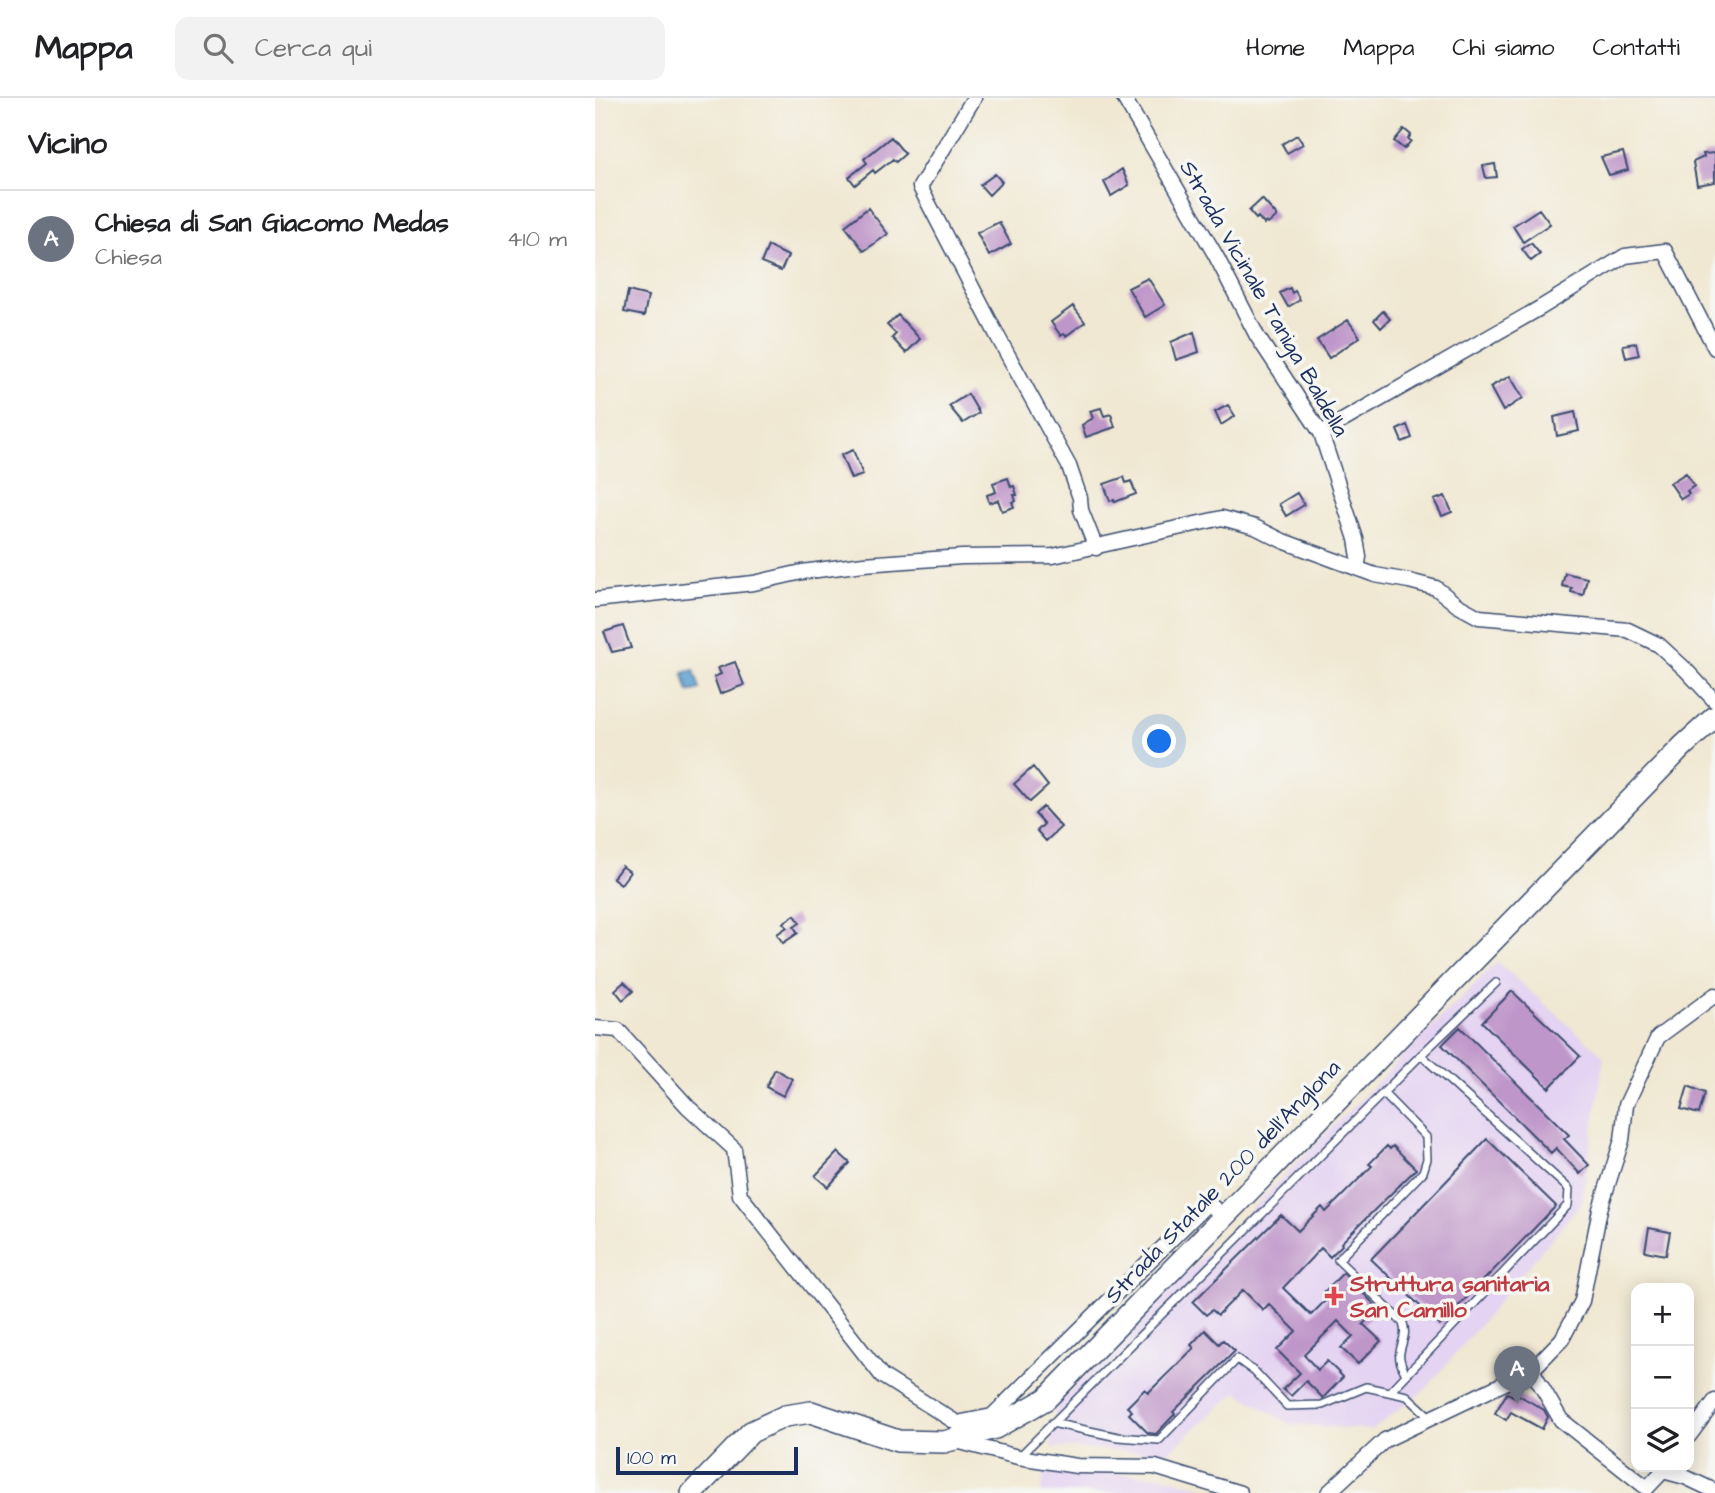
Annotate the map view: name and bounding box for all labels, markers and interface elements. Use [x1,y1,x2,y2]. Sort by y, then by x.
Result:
search box [175,17,665,80]
text: Mappa [35,25,133,71]
icon: search [199,29,237,67]
text: Cerca qui [255,30,372,66]
text: Home [1246,31,1305,65]
text: Mappa [1343,31,1414,65]
text: Chi siamo [1452,31,1555,65]
text: Contatti [1593,31,1680,65]
text: Vicino [28,123,107,165]
street label: Strada Vicinale Taniga Baldella [1171,154,1357,443]
text: Chiesa di San Giacomo Medas [95,205,449,241]
text: A [44,223,58,255]
text: 410 m [507,223,567,255]
text: Chiesa [95,241,162,273]
your location [1142,724,1176,758]
street label: Strada Statale 200 dell'Anglona [1097,1053,1349,1311]
place label: Struttura sanitaria San Camillo [1349,1268,1550,1326]
map controls [1631,1283,1694,1472]
button: + [1631,1283,1694,1346]
marker: Struttura sanitaria San Camillo [1324,1286,1344,1306]
pin: A [1494,1346,1540,1404]
button: − [1631,1346,1694,1409]
button: layers [1631,1409,1694,1472]
scale bar [616,1444,798,1476]
text: 100 m [627,1445,676,1472]

